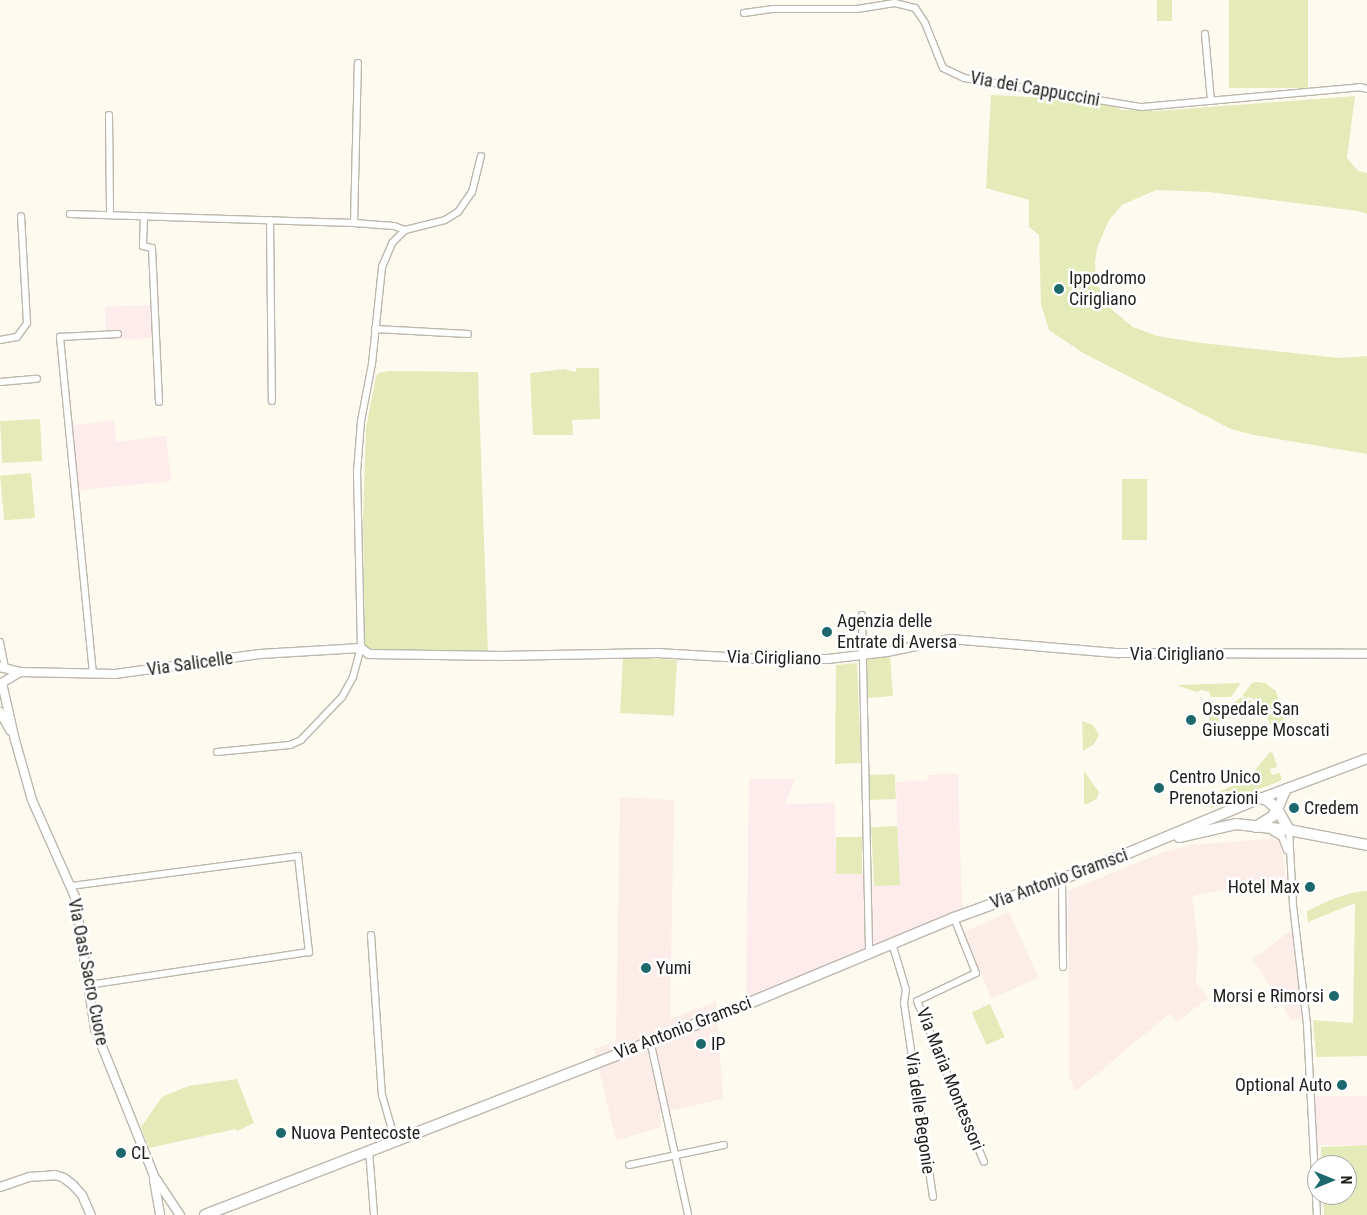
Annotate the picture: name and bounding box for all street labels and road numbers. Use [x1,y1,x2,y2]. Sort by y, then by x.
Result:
street label: Via dei Cappuccini [968,67,1102,111]
street label: Via Cirigliano [1130,643,1224,665]
street label: Via Cirigliano [727,646,821,670]
street label: Via Salicelle [146,647,234,681]
street label: Via Antonio Gramsci [987,844,1131,914]
street label: Via Oasi Sacro Cuore [63,897,113,1047]
street label: Via Antonio Gramsci [612,992,754,1064]
street label: Via Maria Montessori [912,1005,988,1153]
street label: Via delle Begonie [901,1051,939,1175]

